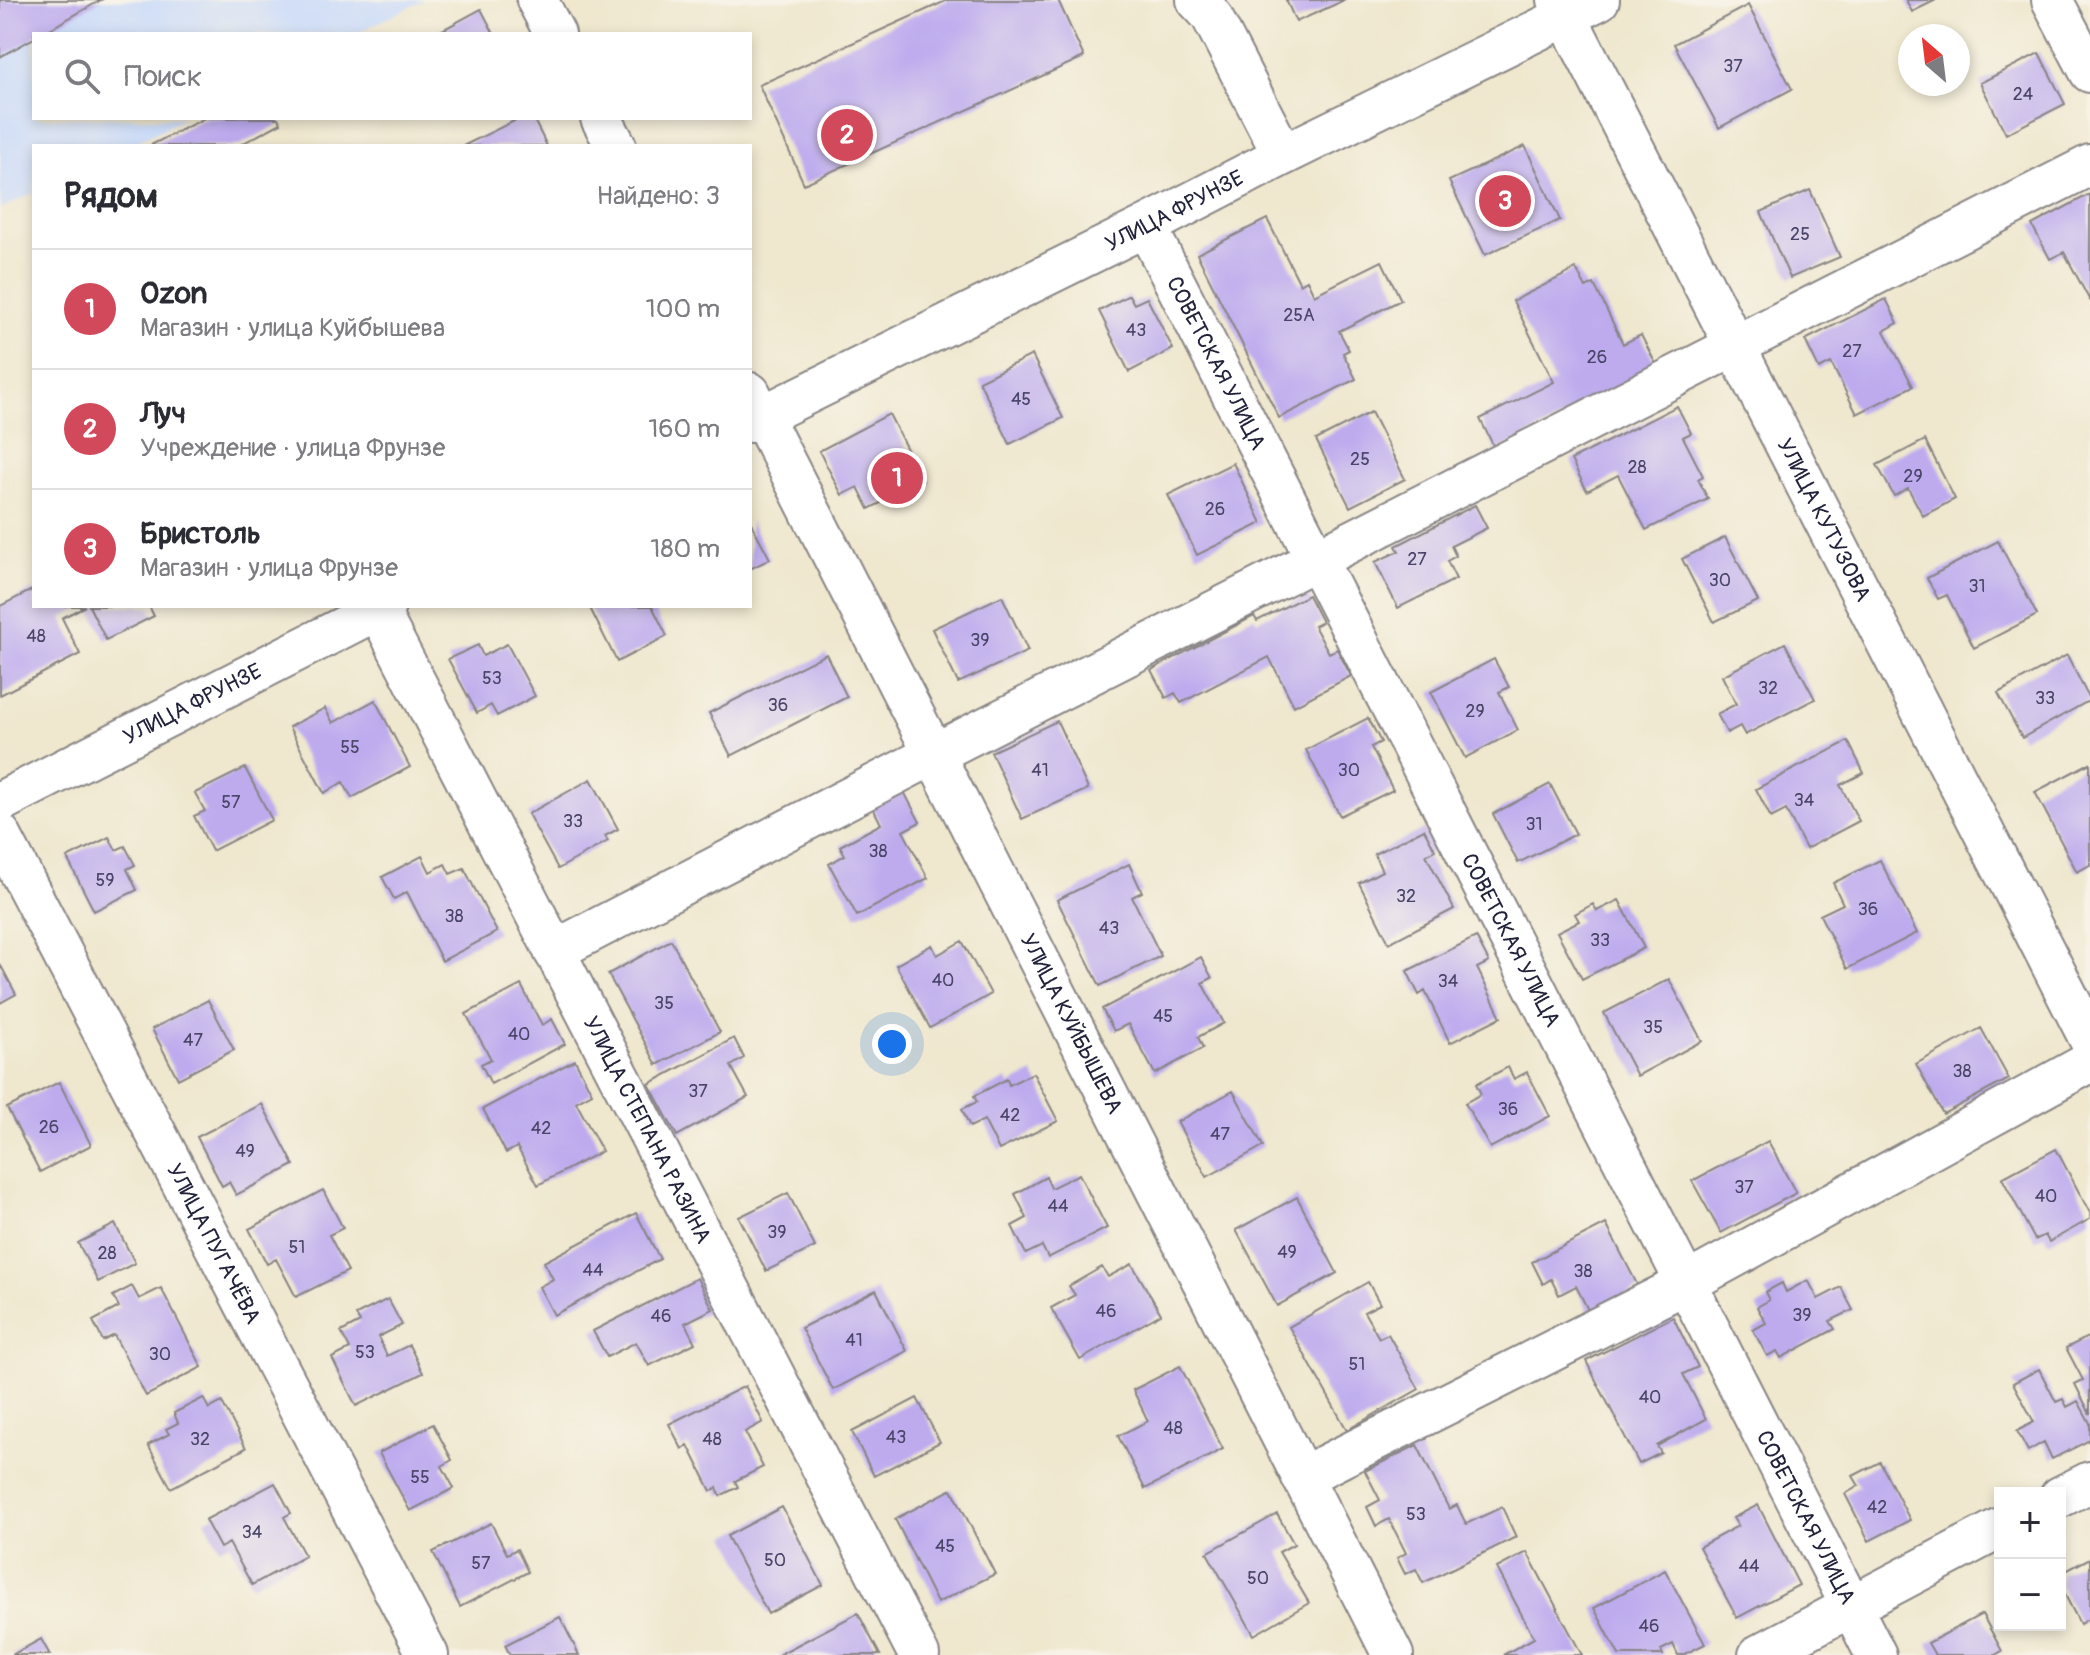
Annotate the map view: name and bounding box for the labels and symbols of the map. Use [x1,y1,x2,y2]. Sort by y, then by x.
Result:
north arrow [1898,24,1970,96]
house number: 37 [1723,55,1743,78]
house number: 24 [2013,83,2034,106]
pin: 2 [821,105,873,165]
street label: УЛИЦА ФРУНЗЕ [1101,164,1248,258]
pin: 3 [1479,171,1531,231]
house number: 25 [1790,223,1810,246]
street label: СОВЕТСКАЯ УЛИЦА [1160,272,1272,455]
house number: 25А [1283,304,1315,327]
house number: 43 [1126,319,1146,342]
house number: 27 [1842,340,1862,363]
house number: 26 [1587,346,1607,369]
house number: 45 [1011,388,1031,411]
street label: УЛИЦА КУТУЗОВА [1771,434,1877,606]
pin: 1 [871,448,923,508]
house number: 25 [1350,448,1370,471]
house number: 28 [1627,456,1647,479]
house number: 29 [1903,465,1923,488]
house number: 26 [1205,498,1225,521]
house number: 27 [1407,548,1427,571]
house number: 30 [1709,569,1731,592]
house number: 31 [1968,575,1986,598]
house number: 48 [26,625,46,648]
house number: 39 [970,629,990,652]
street label: УЛИЦА ФРУНЗЕ [119,657,266,751]
house number: 53 [482,667,502,690]
house number: 32 [1758,677,1778,700]
house number: 33 [2035,687,2055,710]
house number: 36 [768,694,788,717]
house number: 29 [1465,700,1485,723]
house number: 55 [340,736,360,759]
house number: 41 [1031,759,1049,782]
house number: 30 [1338,759,1360,782]
house number: 34 [1794,789,1815,812]
house number: 57 [221,791,241,814]
house number: 33 [563,810,583,833]
house number: 31 [1525,813,1543,836]
house number: 38 [868,840,888,863]
street label: СОВЕТСКАЯ УЛИЦА [1455,849,1567,1032]
house number: 59 [95,869,115,892]
house number: 32 [1396,885,1416,908]
house number: 36 [1858,898,1878,921]
house number: 38 [444,905,464,928]
house number: 43 [1099,917,1119,940]
street label: УЛИЦА КУЙБЫШЕВА [1014,929,1129,1119]
house number: 33 [1590,929,1610,952]
house number: 40 [932,969,954,992]
house number: 34 [1438,970,1459,993]
house number: 35 [654,992,674,1015]
house number: 45 [1153,1005,1173,1028]
street label: УЛИЦА СТЕПАНА РАЗИНА [577,1012,718,1248]
house number: 35 [1643,1016,1663,1039]
house number: 40 [508,1023,530,1046]
your location [872,1024,912,1064]
house number: 47 [183,1029,203,1052]
house number: 38 [1952,1060,1972,1083]
house number: 37 [688,1080,708,1103]
house number: 36 [1498,1098,1518,1121]
house number: 42 [1000,1104,1020,1127]
house number: 26 [39,1116,59,1139]
house number: 42 [531,1117,551,1140]
house number: 47 [1210,1123,1230,1146]
house number: 49 [235,1140,255,1163]
street label: УЛИЦА ПУГАЧЁВА [160,1159,267,1329]
house number: 37 [1734,1176,1754,1199]
house number: 40 [2035,1185,2057,1208]
house number: 44 [1048,1195,1069,1218]
house number: 39 [767,1221,787,1244]
house number: 51 [289,1236,305,1259]
house number: 49 [1277,1241,1297,1264]
house number: 28 [97,1242,117,1265]
house number: 44 [583,1259,604,1282]
house number: 38 [1573,1260,1593,1283]
house number: 46 [1096,1300,1116,1323]
house number: 39 [1792,1304,1812,1327]
house number: 46 [651,1305,671,1328]
house number: 41 [845,1329,863,1352]
house number: 53 [355,1341,375,1364]
house number: 30 [149,1343,171,1366]
house number: 51 [1349,1353,1365,1376]
house number: 40 [1639,1386,1661,1409]
house number: 48 [1163,1417,1183,1440]
house number: 43 [886,1426,906,1449]
street label: СОВЕТСКАЯ УЛИЦА [1750,1426,1862,1609]
house number: 32 [190,1428,210,1451]
house number: 48 [702,1428,722,1451]
house number: 55 [410,1466,430,1489]
house number: 42 [1867,1496,1887,1519]
house number: 53 [1406,1503,1426,1526]
house number: 34 [242,1521,263,1544]
house number: 45 [935,1535,955,1558]
house number: 50 [764,1549,786,1572]
house number: 57 [471,1552,491,1575]
house number: 44 [1739,1555,1760,1578]
house number: 50 [1247,1567,1269,1590]
house number: 46 [1639,1615,1659,1638]

